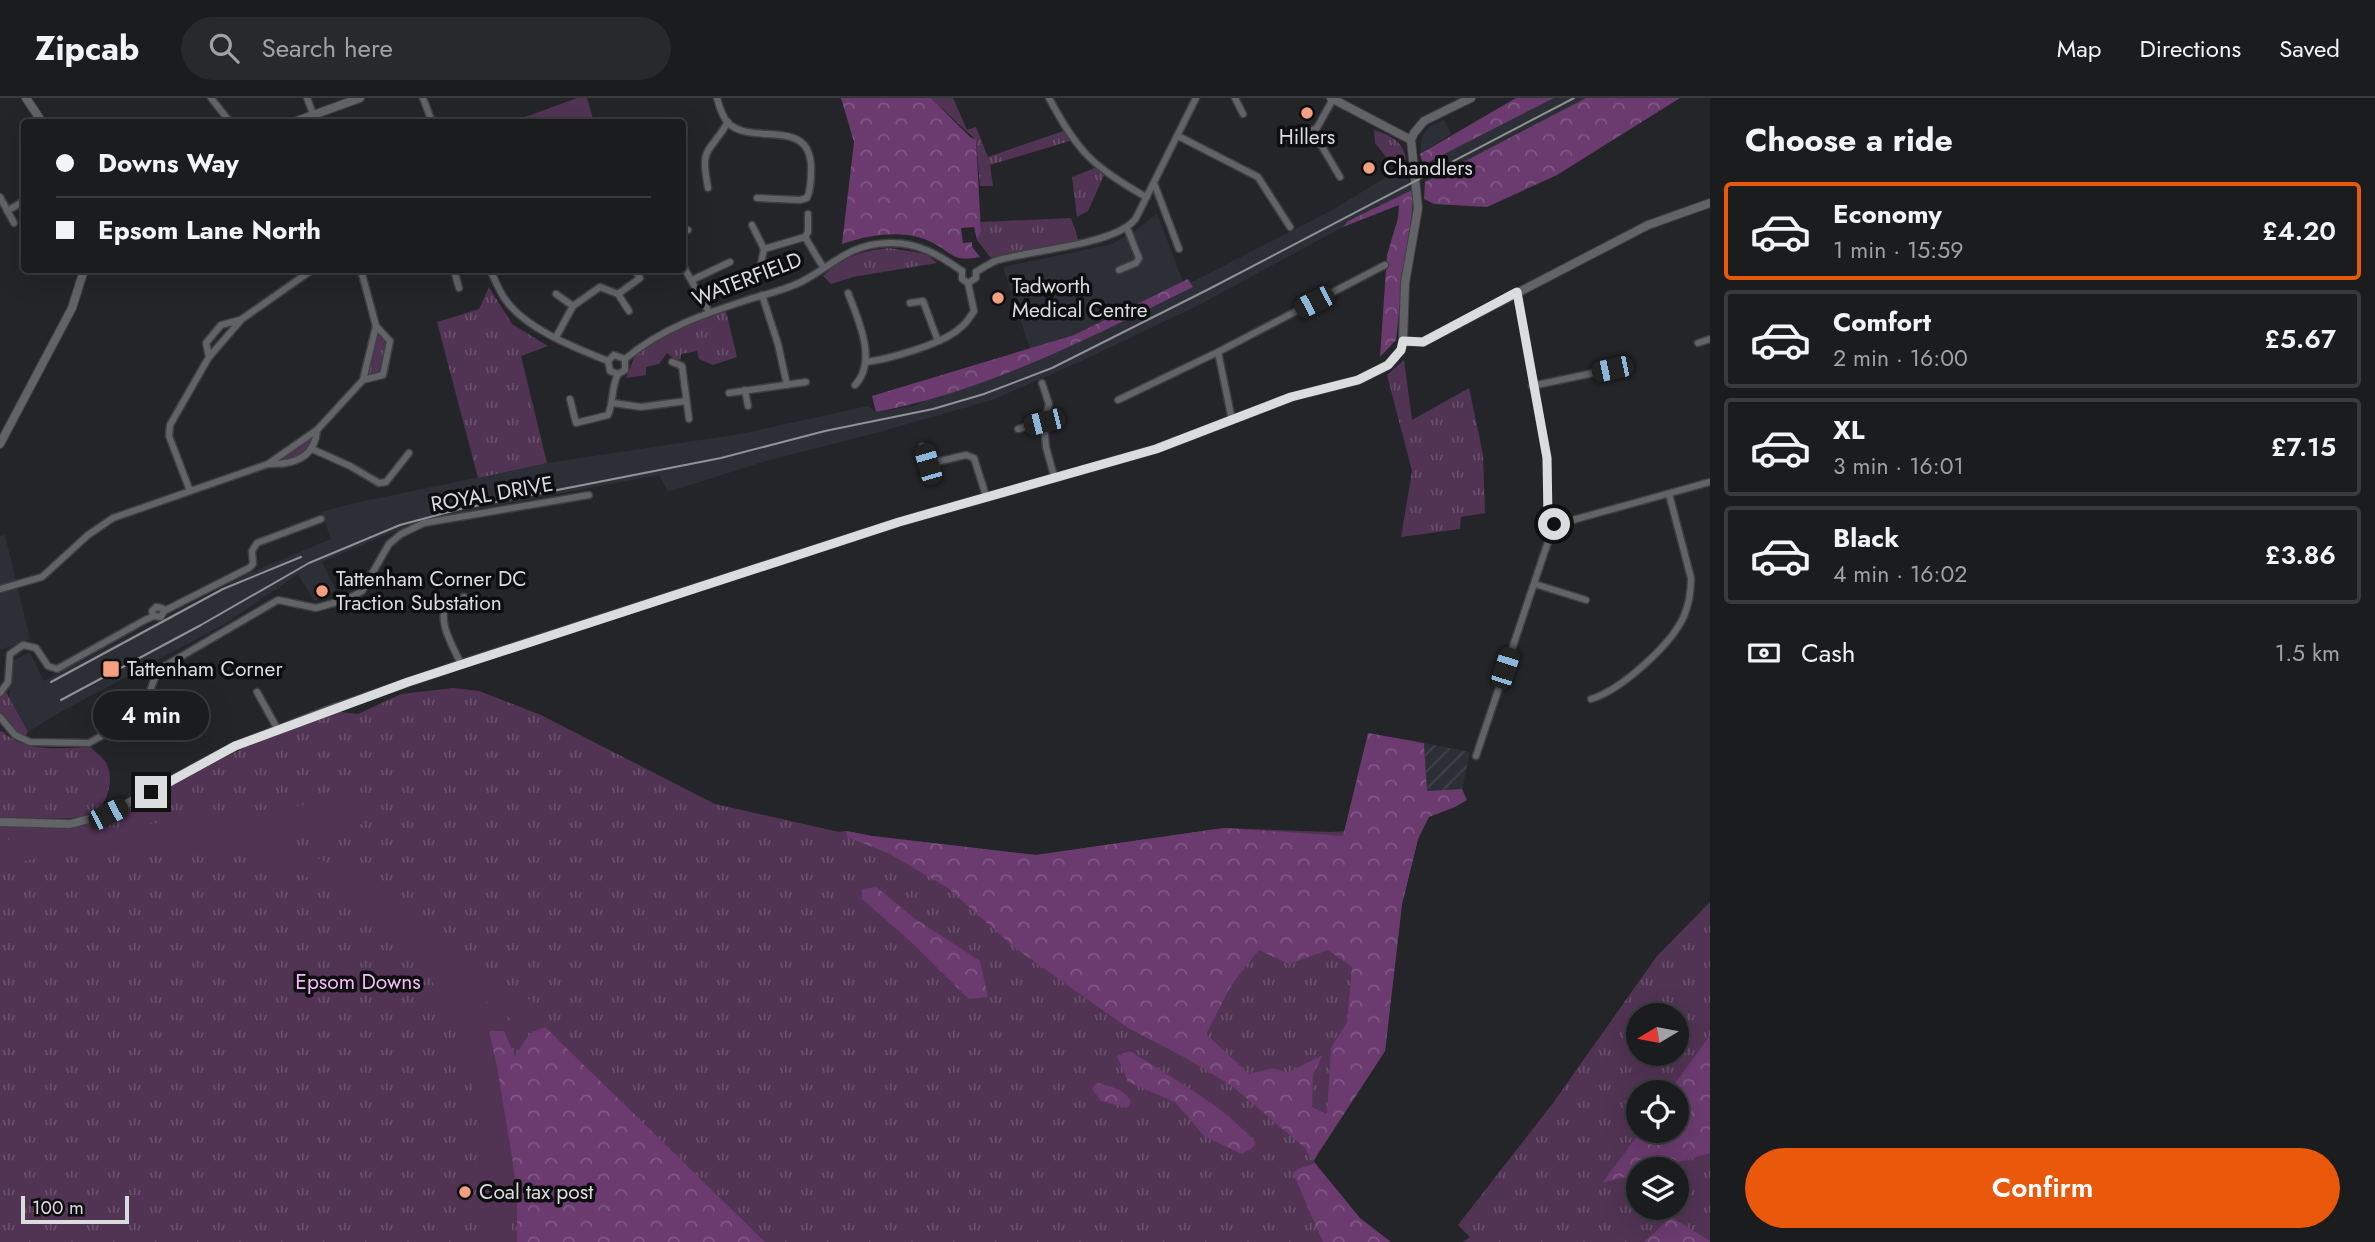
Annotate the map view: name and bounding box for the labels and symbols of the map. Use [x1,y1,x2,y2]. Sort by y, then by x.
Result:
marker: Hillers [1299,105,1315,121]
place label: Hillers [1279,122,1335,152]
place label: Chandlers [1383,153,1473,183]
marker: Chandlers [1361,160,1377,176]
street label: WATERFIELD [688,244,806,314]
place label: Tadworth Medical Centre [1012,271,1148,325]
car [1291,283,1338,321]
marker: Tadworth Medical Centre [990,290,1006,306]
car [1590,354,1635,384]
car [1022,407,1067,437]
car [913,441,944,487]
street label: ROYAL DRIVE [429,468,555,520]
route start [1538,508,1570,540]
place label: Tattenham Corner DC Traction Substation [336,564,527,618]
marker: Tattenham Corner DC Traction Substation [314,583,330,599]
car [1489,645,1522,691]
place label: Tattenham Corner [127,654,283,684]
marker: Tattenham Corner [101,659,121,679]
callout: 4 min [93,690,209,740]
route end [135,776,167,808]
car [85,795,132,833]
park label: Epsom Downs [295,967,421,997]
north arrow [1626,1003,1689,1066]
place label: Coal tax post [479,1177,593,1207]
marker: Coal tax post [457,1184,473,1200]
scale bar [21,1193,130,1225]

